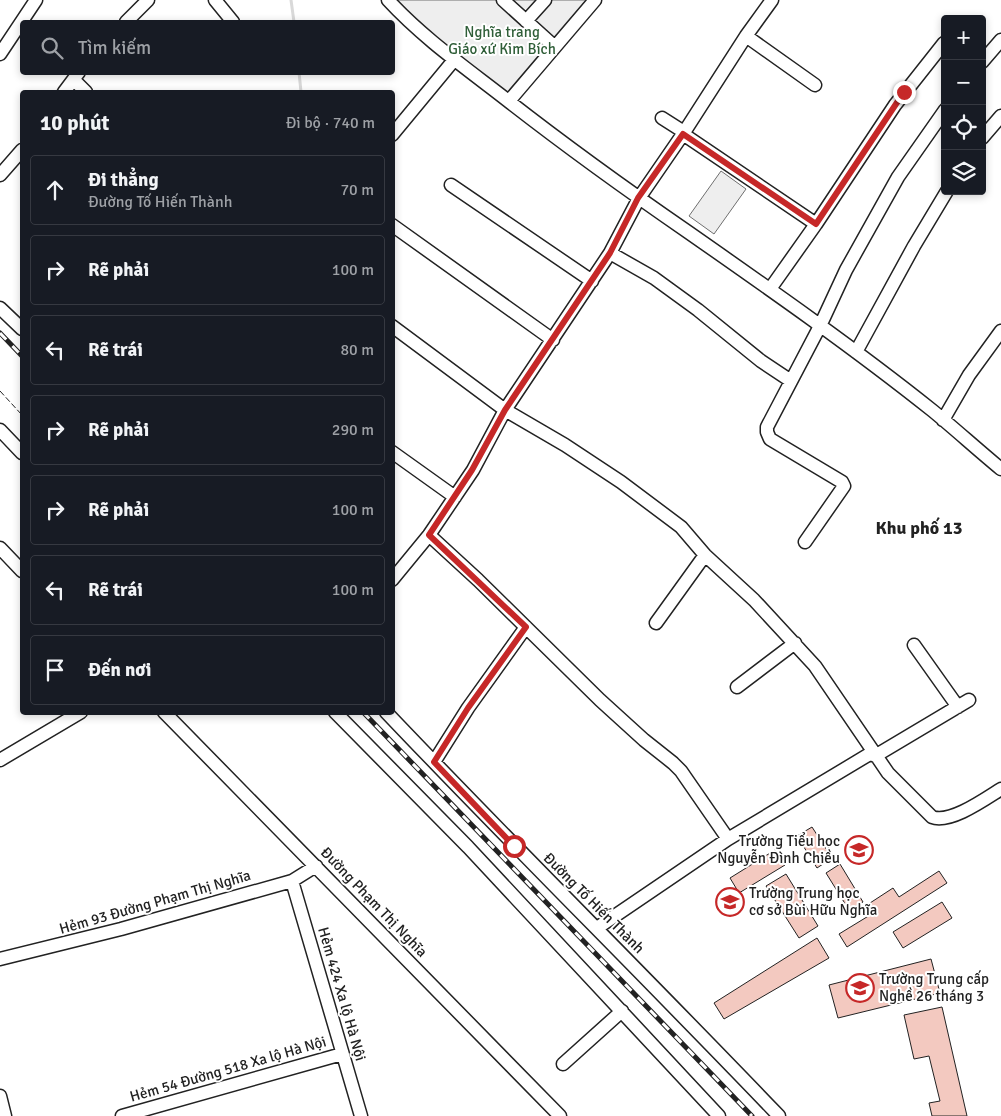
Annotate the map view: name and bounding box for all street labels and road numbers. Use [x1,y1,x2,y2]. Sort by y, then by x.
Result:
street label: Đường Phạm Thị Nghĩa [317,843,431,961]
street label: Đường Tố Hiến Thành [540,849,648,957]
street label: Hẻm 93 Đường Phạm Thị Nghĩa [57,866,253,938]
street label: Hẻm 424 Xa lộ Hà Nội [314,925,370,1063]
street label: Hẻm 54 Đường 518 Xa lộ Hà Nội [128,1032,328,1106]

